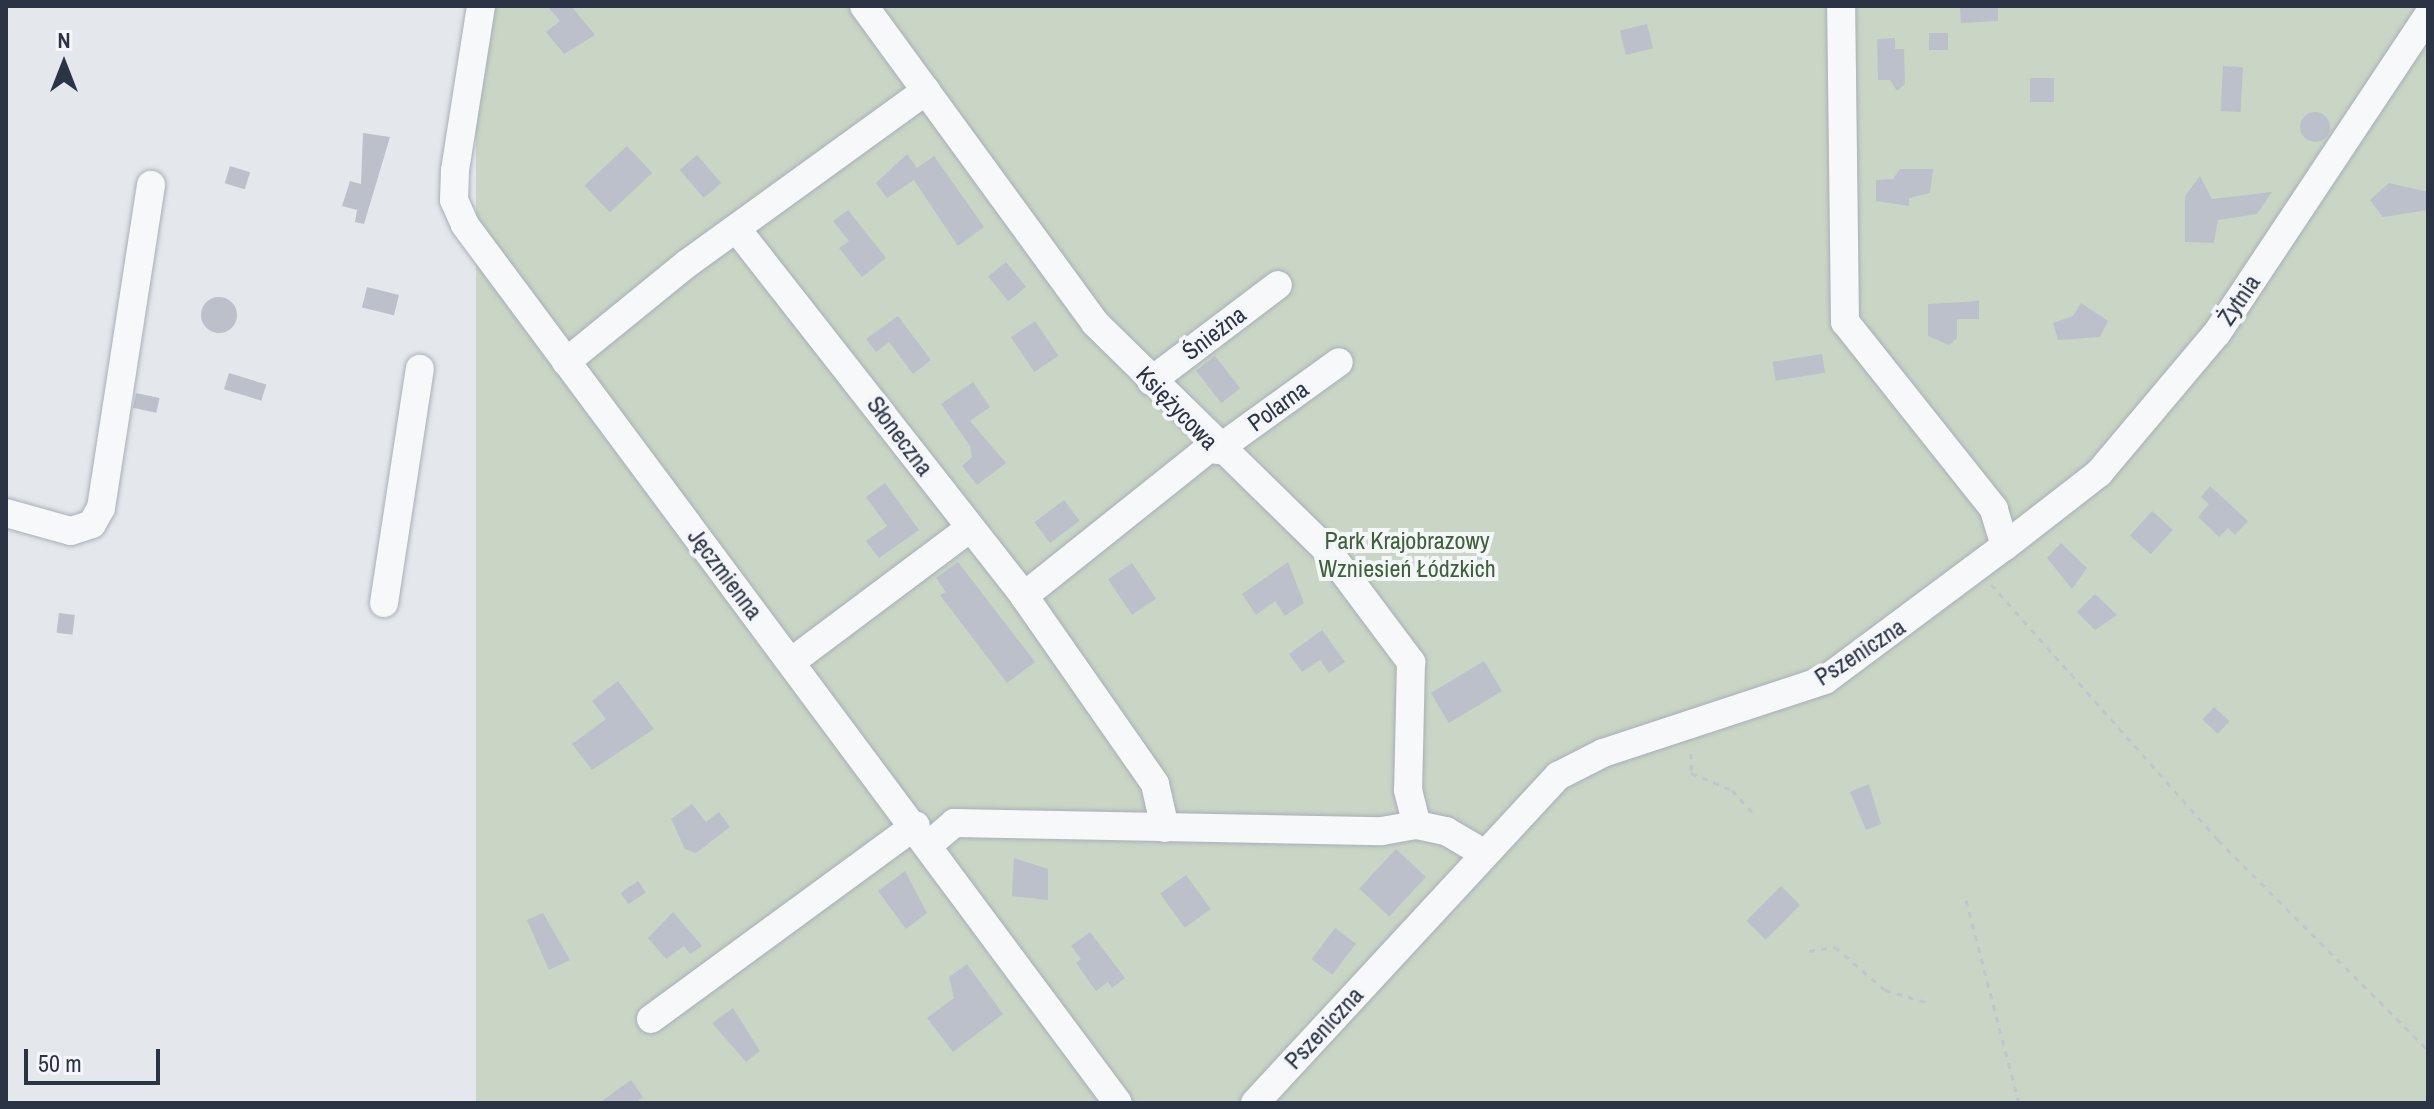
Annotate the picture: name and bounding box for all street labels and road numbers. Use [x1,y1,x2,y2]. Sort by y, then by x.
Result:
street label: Żytnia [2212,269,2266,331]
street label: Śnieżna [1176,300,1252,366]
street label: Księżycowa [1130,360,1224,456]
street label: Polarna [1242,374,1314,438]
street label: Słoneczna [861,391,939,481]
street label: Jęczmienna [682,523,768,625]
street label: Pszeniczna [1809,612,1911,692]
street label: Pszeniczna [1279,981,1369,1075]

